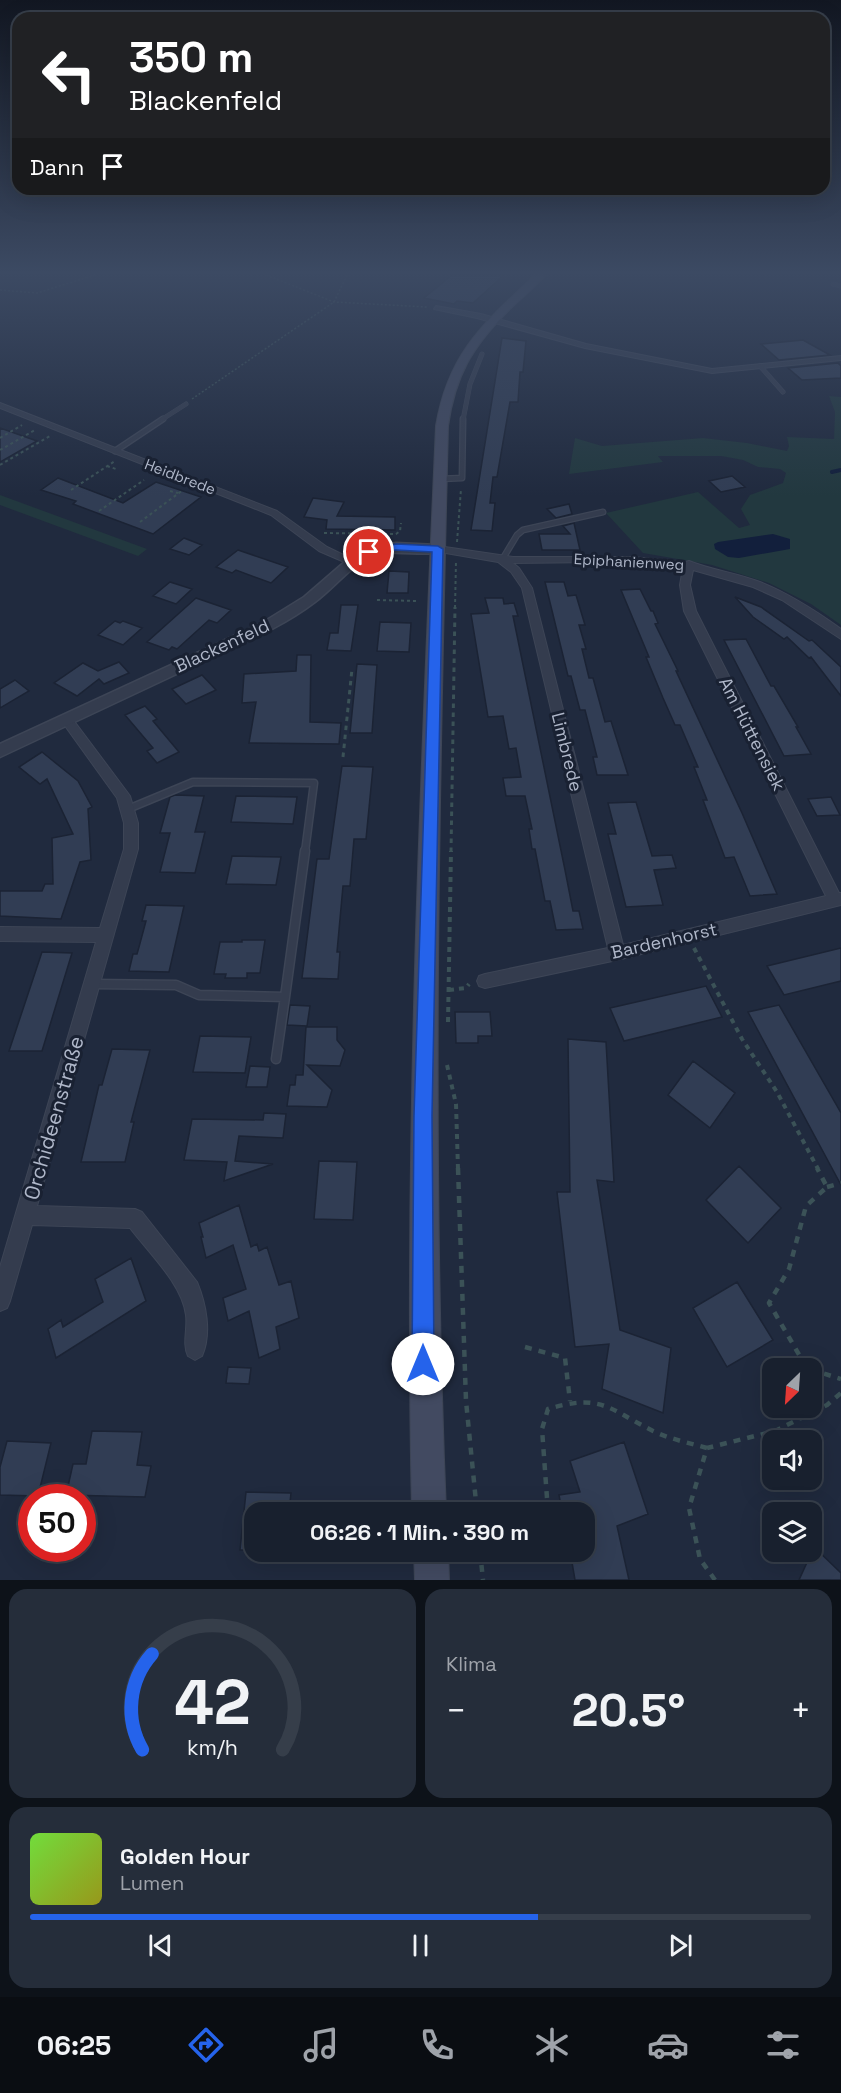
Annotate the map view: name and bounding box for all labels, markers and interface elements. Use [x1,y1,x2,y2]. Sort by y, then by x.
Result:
text: 350 m [129,31,254,84]
icon: left [30,36,108,114]
text: Blackenfeld [129,83,282,118]
icon: arrive [96,150,129,183]
text: Dann [30,153,84,181]
street label: Heidbrede [142,454,218,499]
pin [343,526,394,577]
icon: arrive [352,535,385,568]
street label: Epiphanienweg [573,549,685,574]
street label: Blackenfeld [171,614,273,678]
street label: Am Hüttensiek [714,673,791,795]
street label: Limbrede [547,710,588,794]
street label: Bardenhorst [609,917,719,964]
street label: Orchideenstraße [17,1033,90,1203]
position arrow [391,1332,455,1396]
north arrow [762,1358,822,1418]
map controls [762,1358,822,1562]
button: sound [762,1430,822,1490]
speed limit sign: 50 [18,1484,96,1562]
button: layers [762,1502,822,1562]
text: 06:26 · 1 Min. · 390 m [310,1518,529,1546]
text: Klima [446,1651,497,1677]
text: 42 [174,1663,251,1742]
text: 20.5° [572,1682,685,1739]
text: − [446,1690,466,1732]
text: + [791,1690,811,1732]
text: km/h [187,1735,238,1762]
text: Golden Hour [120,1842,250,1870]
text: Lumen [120,1870,184,1896]
icon: previous [144,1929,177,1962]
icon: pause [404,1929,437,1962]
icon: next [664,1929,697,1962]
icon: directions [185,2024,227,2066]
icon: music [300,2024,342,2066]
icon: phone [416,2024,458,2066]
icon: climate [531,2024,573,2066]
icon: car [647,2024,689,2066]
icon: filters [762,2024,804,2066]
text: 06:25 [37,2028,111,2063]

